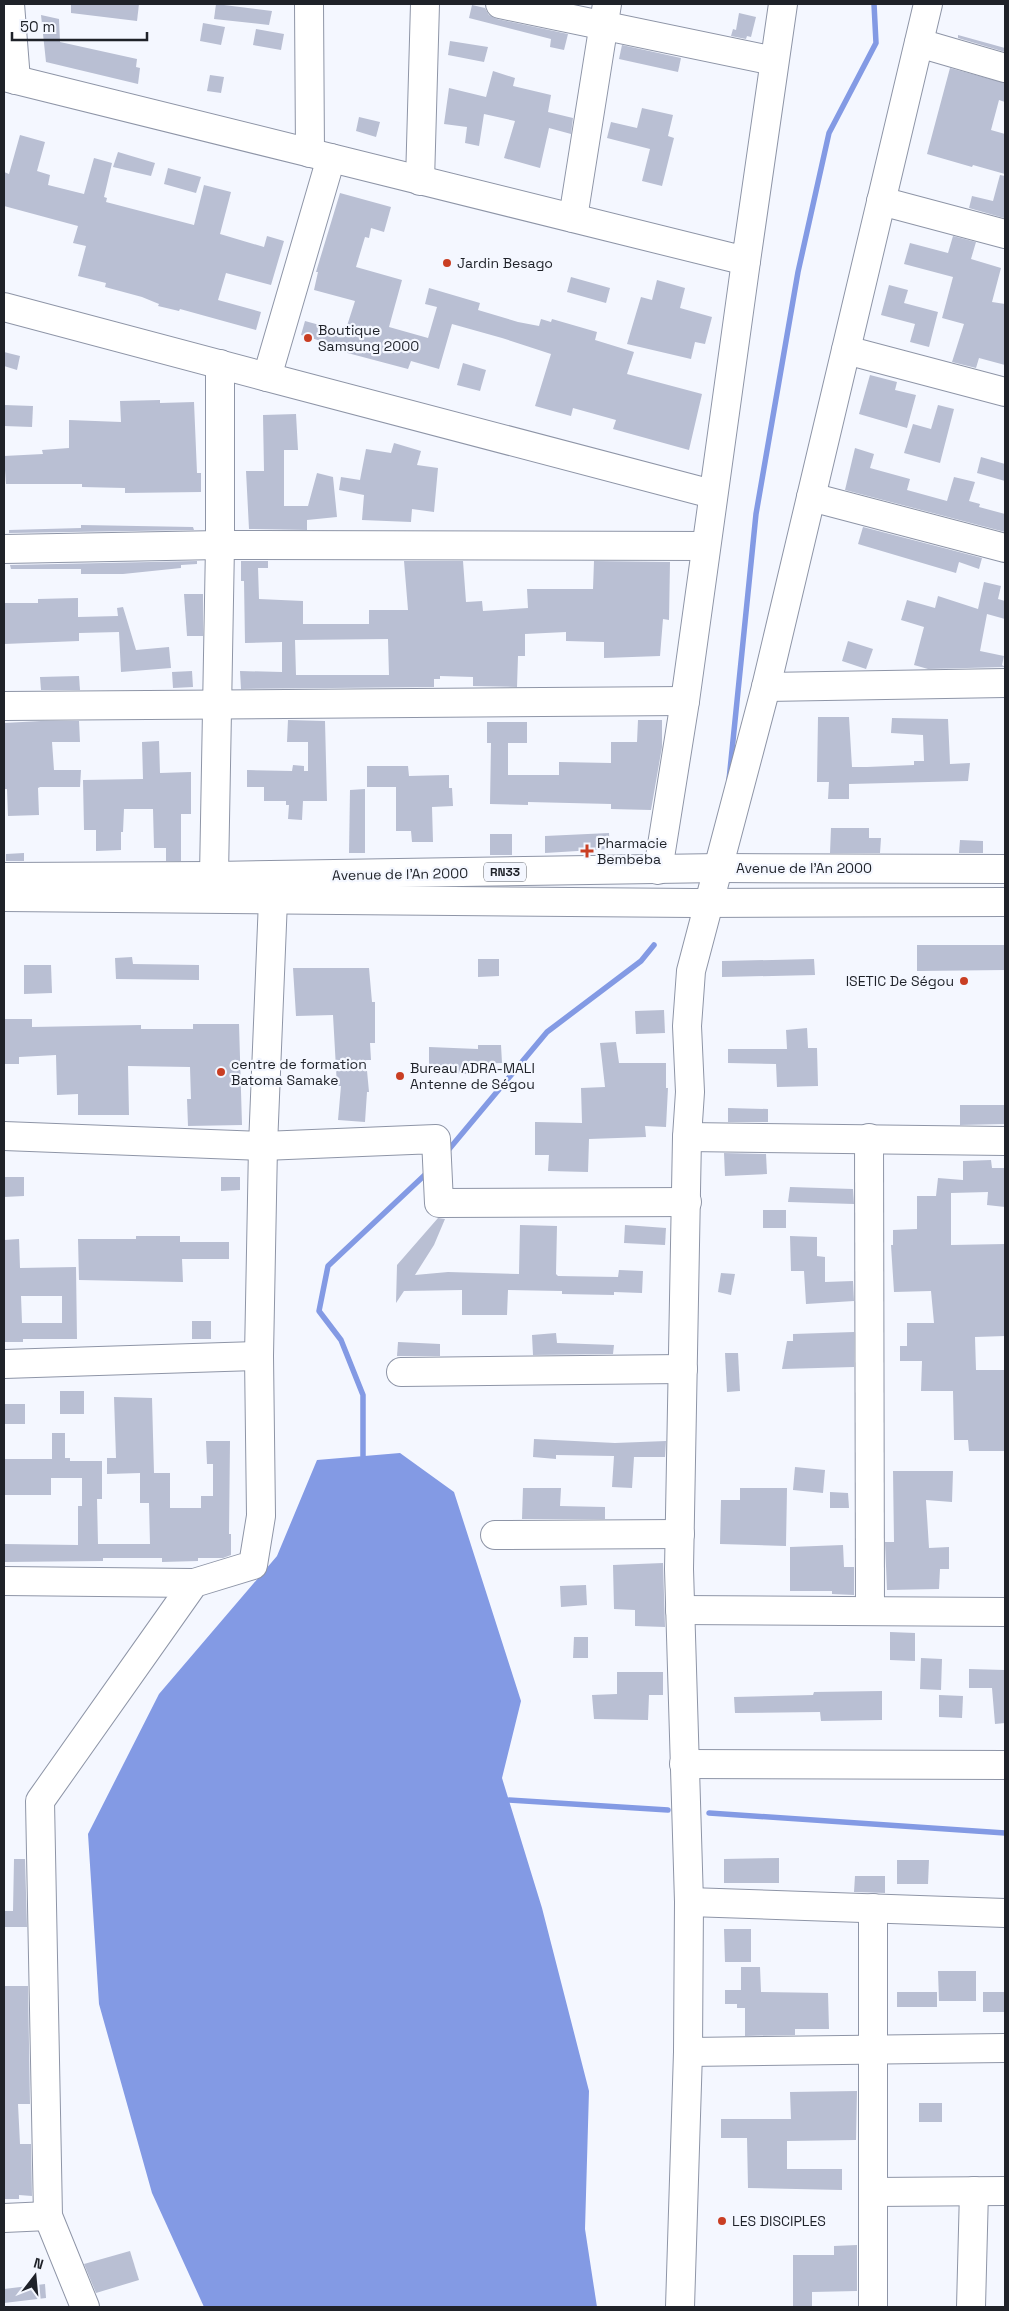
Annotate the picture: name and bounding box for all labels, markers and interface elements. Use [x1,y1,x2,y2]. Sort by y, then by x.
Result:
scale bar [12,10,148,42]
text: 50 m [20,17,55,36]
place label: Jardin Besago [457,254,553,272]
marker: Jardin Besago [441,257,453,269]
place label: Boutique Samsung 2000 [318,321,419,355]
marker: Boutique Samsung 2000 [302,332,314,344]
place label: Pharmacie Bembeba [597,834,667,868]
marker: Pharmacie Bembeba [581,845,593,857]
street label: Avenue de l'An 2000 [736,859,872,877]
road number: RN33 [484,862,526,882]
street label: Avenue de l'An 2000 [332,864,468,884]
place label: ISETIC De Ségou [846,972,954,990]
marker: ISETIC De Ségou [958,975,970,987]
place label: centre de formation Batoma Samake [231,1055,367,1089]
place label: Bureau ADRA-MALI Antenne de Ségou [410,1059,535,1093]
marker: centre de formation Batoma Samake [215,1066,227,1078]
marker: Bureau ADRA-MALI Antenne de Ségou [394,1070,406,1082]
place label: LES DISCIPLES [732,2212,826,2230]
marker: LES DISCIPLES [716,2215,728,2227]
north arrow [10,2251,60,2301]
text: N [32,2254,46,2273]

